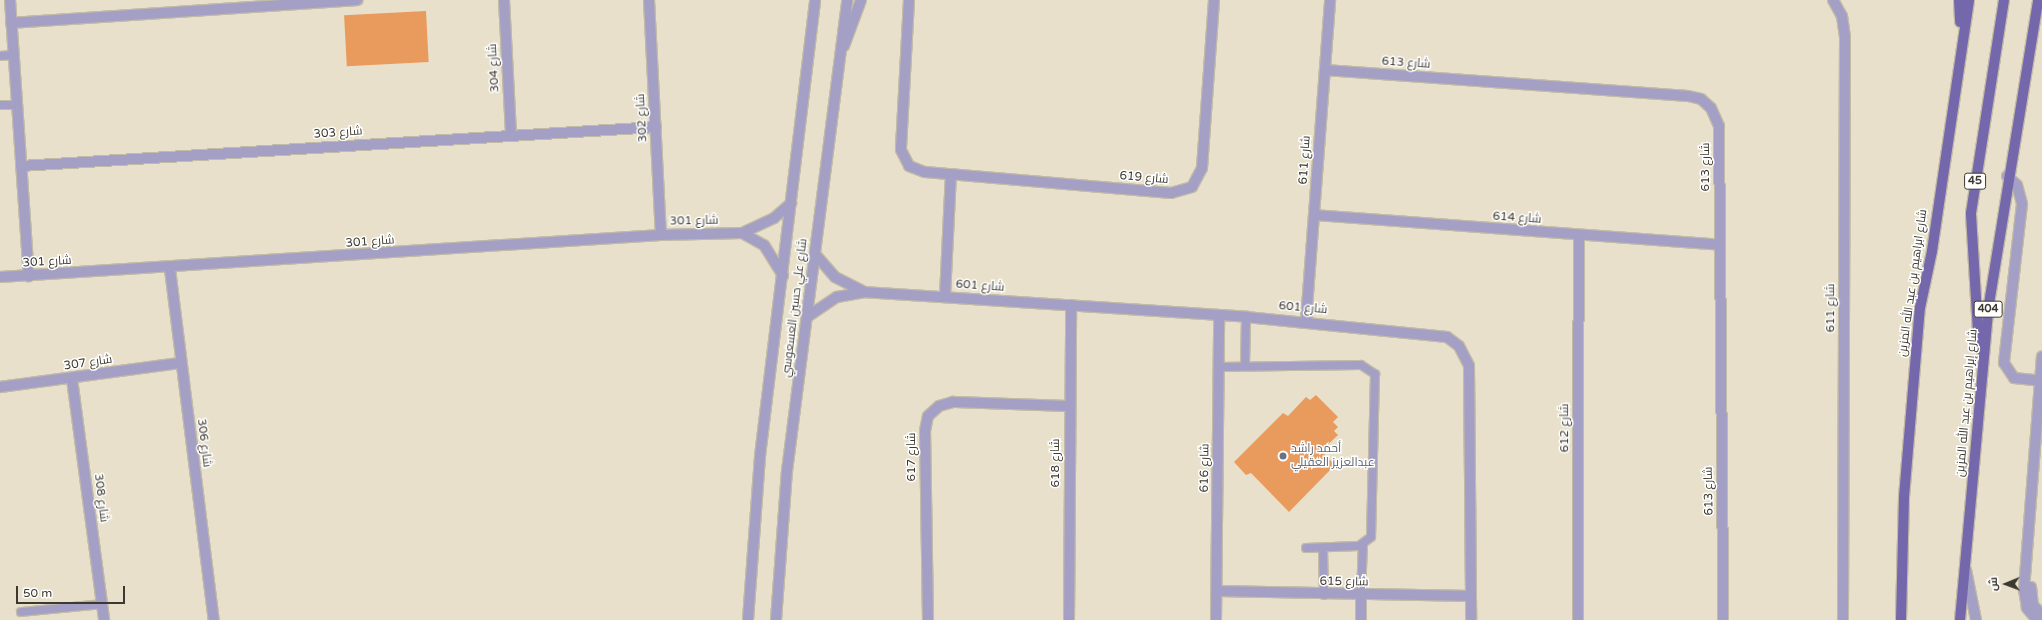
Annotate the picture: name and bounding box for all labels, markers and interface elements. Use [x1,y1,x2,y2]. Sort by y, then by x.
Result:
street label: شارع 304 [486,43,502,93]
street label: شارع 613 [1381,54,1431,72]
street label: شارع 302 [634,93,650,143]
street label: شارع 303 [313,124,363,142]
street label: شارع 611 [1296,135,1314,185]
street label: شارع 613 [1699,143,1713,191]
street label: شارع 619 [1119,169,1169,187]
road number: 45 [1964,172,1986,190]
street label: شارع 614 [1492,209,1542,227]
street label: شارع ابراهيم بن عبد الله المزين [1896,209,1930,357]
street label: شارع 301 [669,213,719,229]
street label: شارع 301 [345,233,395,251]
street label: شارع علي حسين العسعوسي [779,238,811,378]
street label: شارع 301 [22,254,72,270]
street label: شارع 601 [955,277,1005,295]
street label: شارع 611 [1824,284,1838,332]
street label: شارع 601 [1278,299,1328,317]
road number: 404 [1973,300,2003,318]
street label: شارع إبراهيم بن عبد الله المزين [1953,328,1981,478]
street label: شارع 307 [63,352,113,374]
street label: شارع 612 [1558,404,1572,452]
street label: شارع 306 [194,418,214,468]
street label: شارع 617 [905,433,919,481]
street label: شارع 618 [1049,439,1063,487]
place label: أحمد راشد عبدالعزيز العقيلي [1291,442,1375,470]
street label: شارع 616 [1197,443,1213,493]
marker: أحمد راشد عبدالعزيز العقيلي [1278,451,1288,461]
street label: شارع 613 [1701,466,1717,516]
street label: شارع 308 [91,473,111,523]
north arrow [1986,564,2026,604]
street label: شارع 615 [1319,574,1369,590]
text: ش [1987,577,2000,591]
scale bar [18,578,127,604]
text: 50 m [23,586,52,600]

